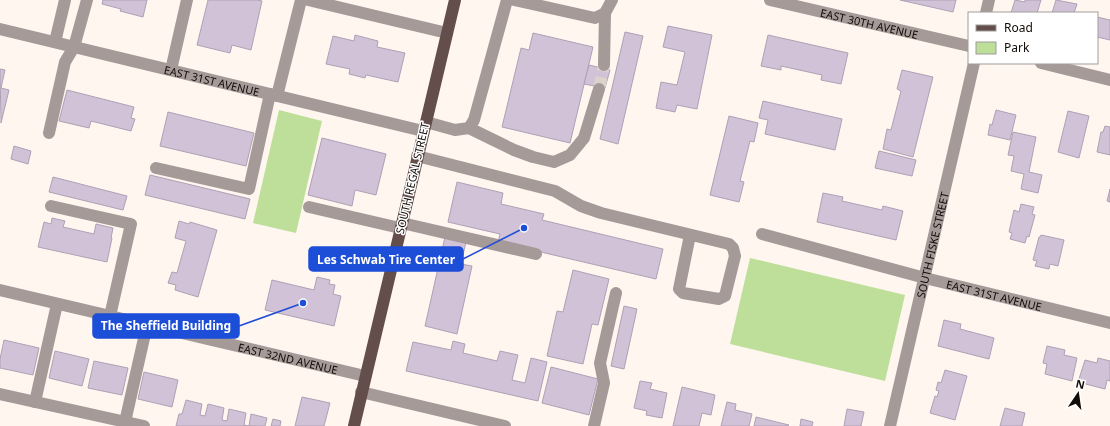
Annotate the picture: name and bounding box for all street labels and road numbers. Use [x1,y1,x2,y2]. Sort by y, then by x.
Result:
street label: EAST 30TH AVENUE [819,4,920,42]
street label: EAST 31ST AVENUE [163,61,261,99]
street label: SOUTH REGAL STREET [392,121,432,235]
street label: SOUTH FISKE STREET [912,190,951,299]
street label: EAST 31ST AVENUE [945,276,1043,314]
street label: EAST 32ND AVENUE [237,339,339,377]

